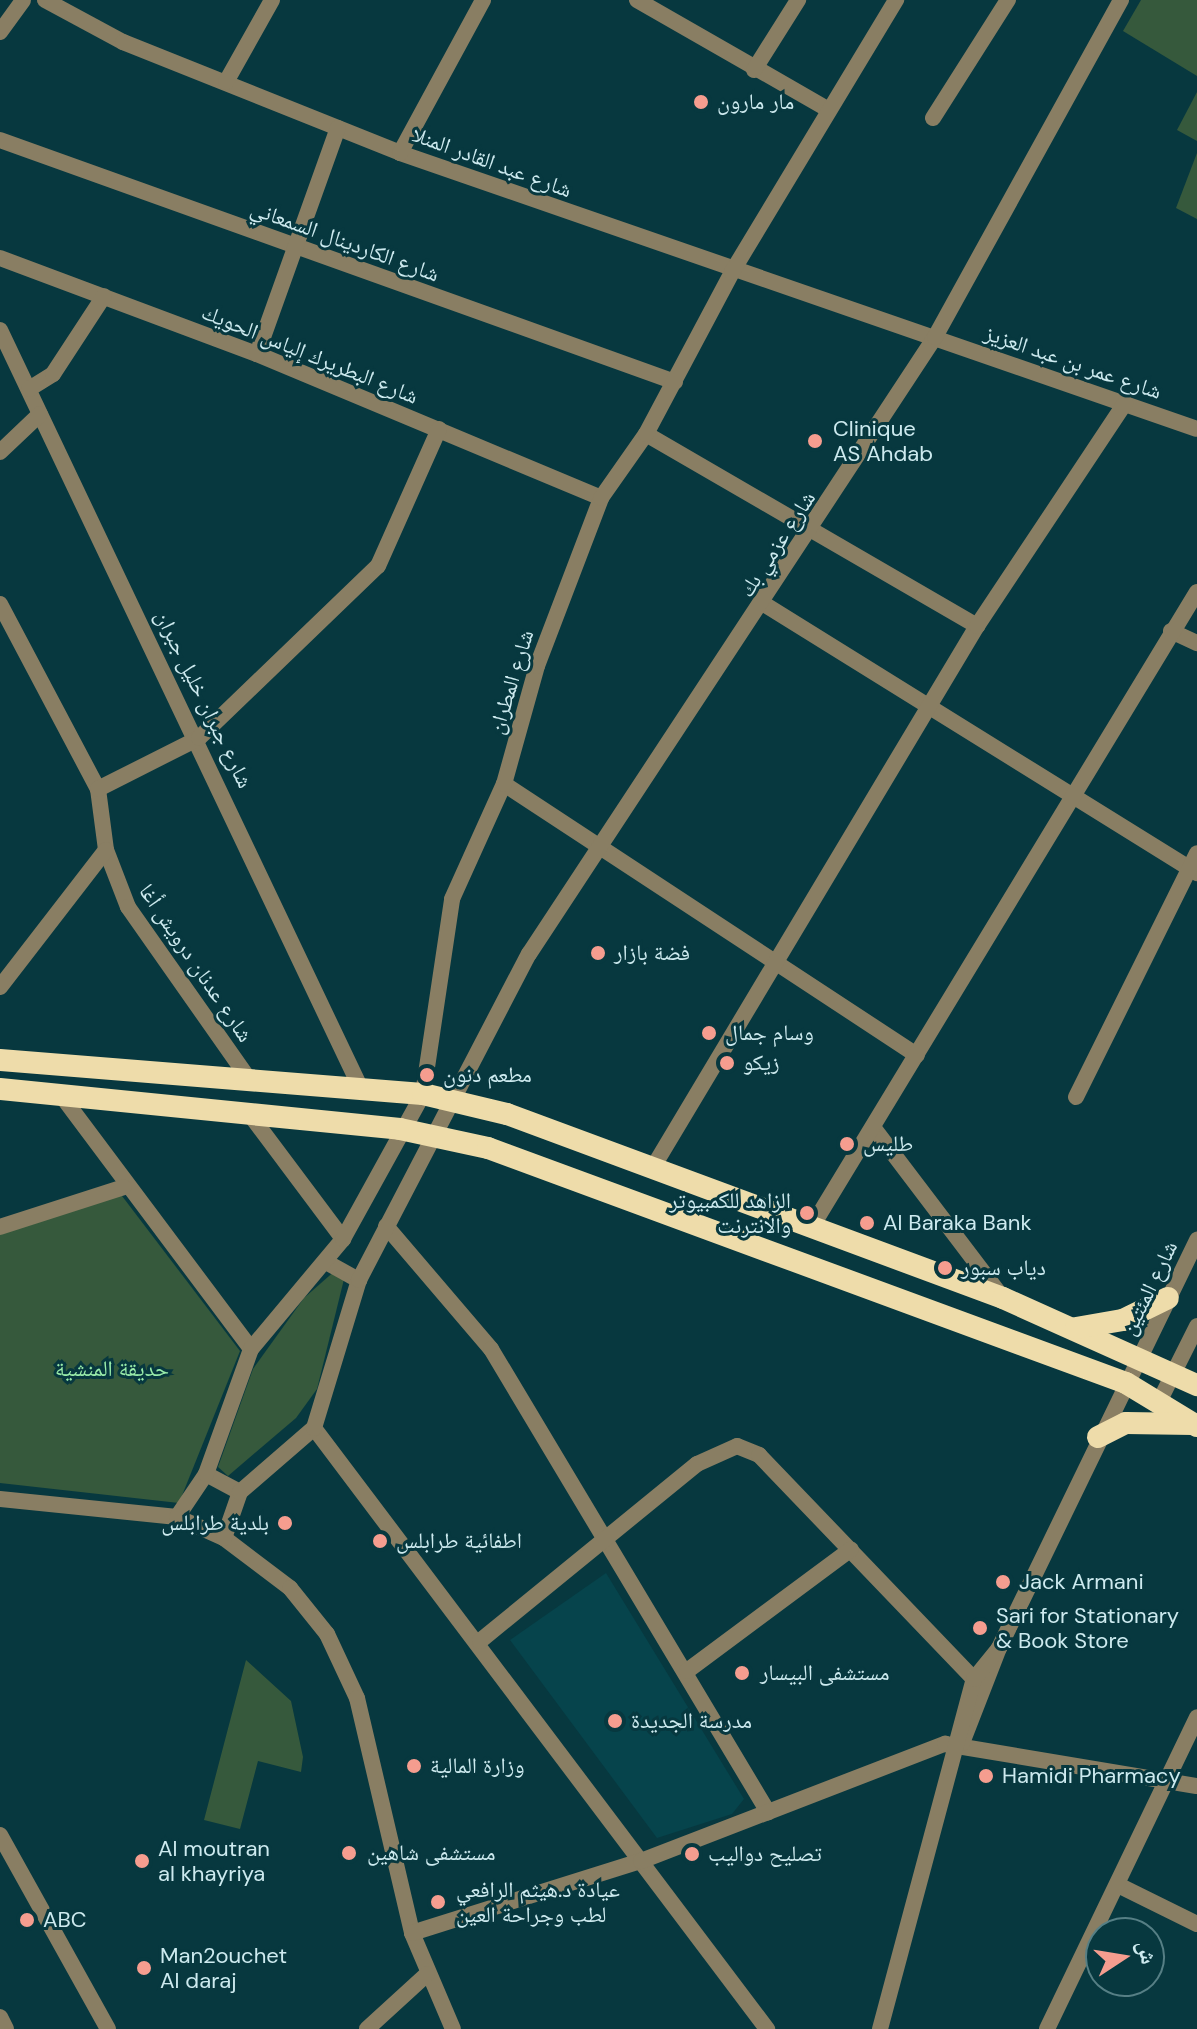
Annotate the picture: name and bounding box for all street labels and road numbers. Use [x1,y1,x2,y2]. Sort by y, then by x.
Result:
street label: شارع عبد القادر المنلا [409,121,575,203]
street label: شارع الكاردينال السمعاني [247,195,443,287]
street label: شارع البطريرك إلياس الحويك [198,298,422,410]
street label: شارع عمر بن عبد العزيز [981,319,1165,405]
street label: شارع عزمي بك [733,486,821,602]
street label: شارع جبران خليل جبران [149,606,259,792]
street label: شارع المطران [483,627,539,737]
street label: شارع عدنان درويش أغا [133,879,259,1047]
street label: شارع المئتين [1115,1236,1183,1340]

